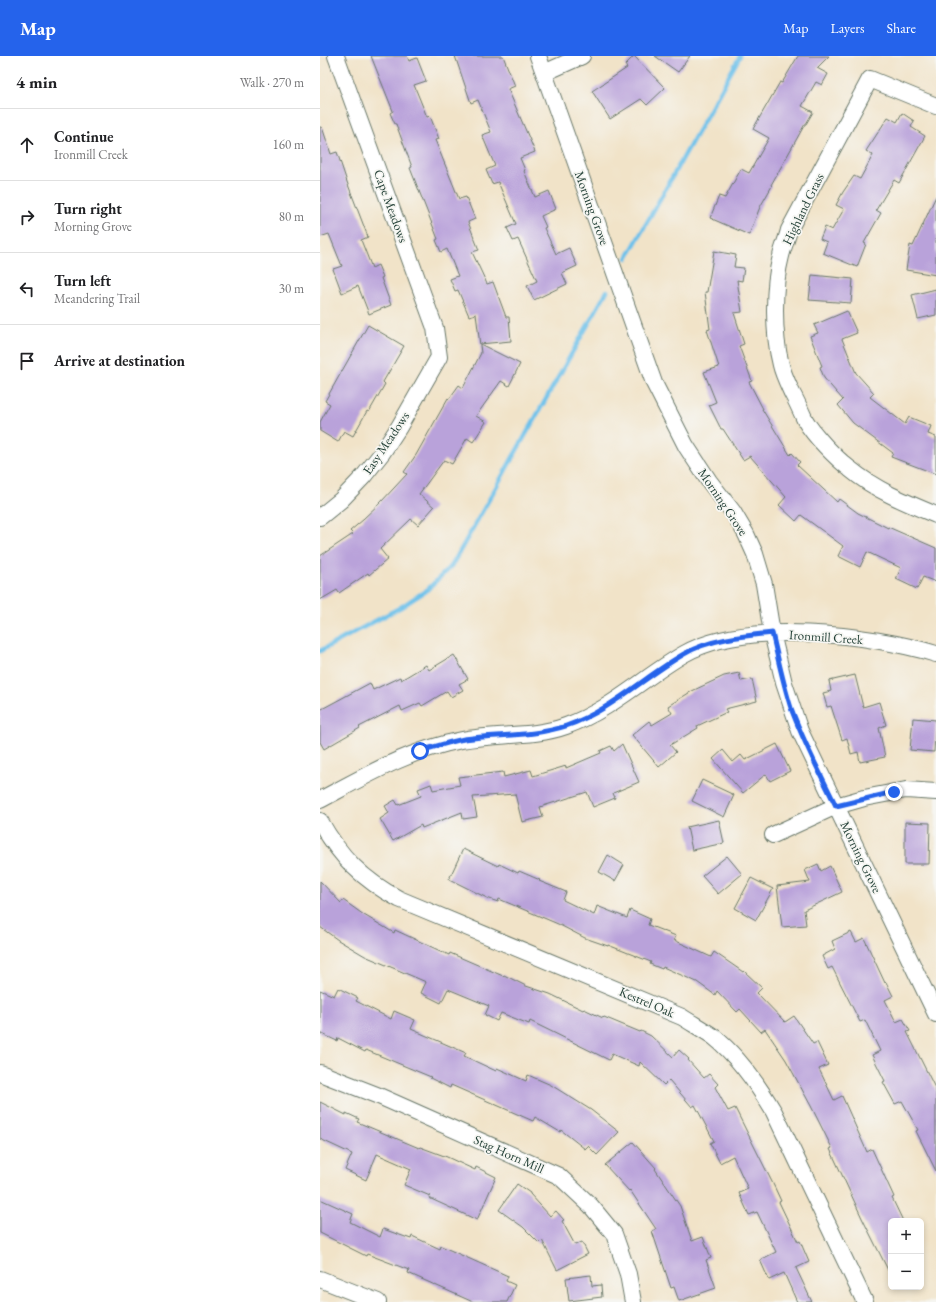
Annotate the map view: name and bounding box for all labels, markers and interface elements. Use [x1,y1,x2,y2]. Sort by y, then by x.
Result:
text: Map [20,16,56,41]
text: Map [783,19,808,37]
text: Layers [830,19,865,37]
text: Share [887,19,916,37]
text: 4 min [16,71,57,93]
text: Walk · 270 m [240,74,304,91]
text: Continue [54,127,114,146]
icon: ahead [16,134,38,156]
text: 160 m [273,136,304,153]
text: Ironmill Creek [54,146,128,163]
street label: Cape Meadows [370,167,412,245]
street label: Morning Grove [571,168,613,248]
street label: Highland Grass [778,170,828,248]
text: Turn right [54,199,122,218]
icon: right [16,206,38,228]
text: 80 m [279,208,304,225]
text: Morning Grove [54,218,132,235]
text: Turn left [54,271,111,290]
icon: left [16,278,38,300]
text: 30 m [279,280,304,297]
text: Meandering Trail [54,290,140,307]
icon: arrive [16,350,38,372]
text: Arrive at destination [54,351,185,370]
street label: Easy Meadows [359,408,413,478]
street label: Morning Grove [694,465,752,539]
street label: Ironmill Creek [789,626,864,648]
route start [411,742,429,760]
route end [885,783,903,801]
street label: Morning Grove [836,818,886,896]
street label: Kestrel Oak [617,983,678,1022]
street label: Stag Horn Mill [471,1131,547,1177]
map controls [888,1218,924,1290]
button: + [888,1218,924,1254]
button: − [888,1254,924,1290]

